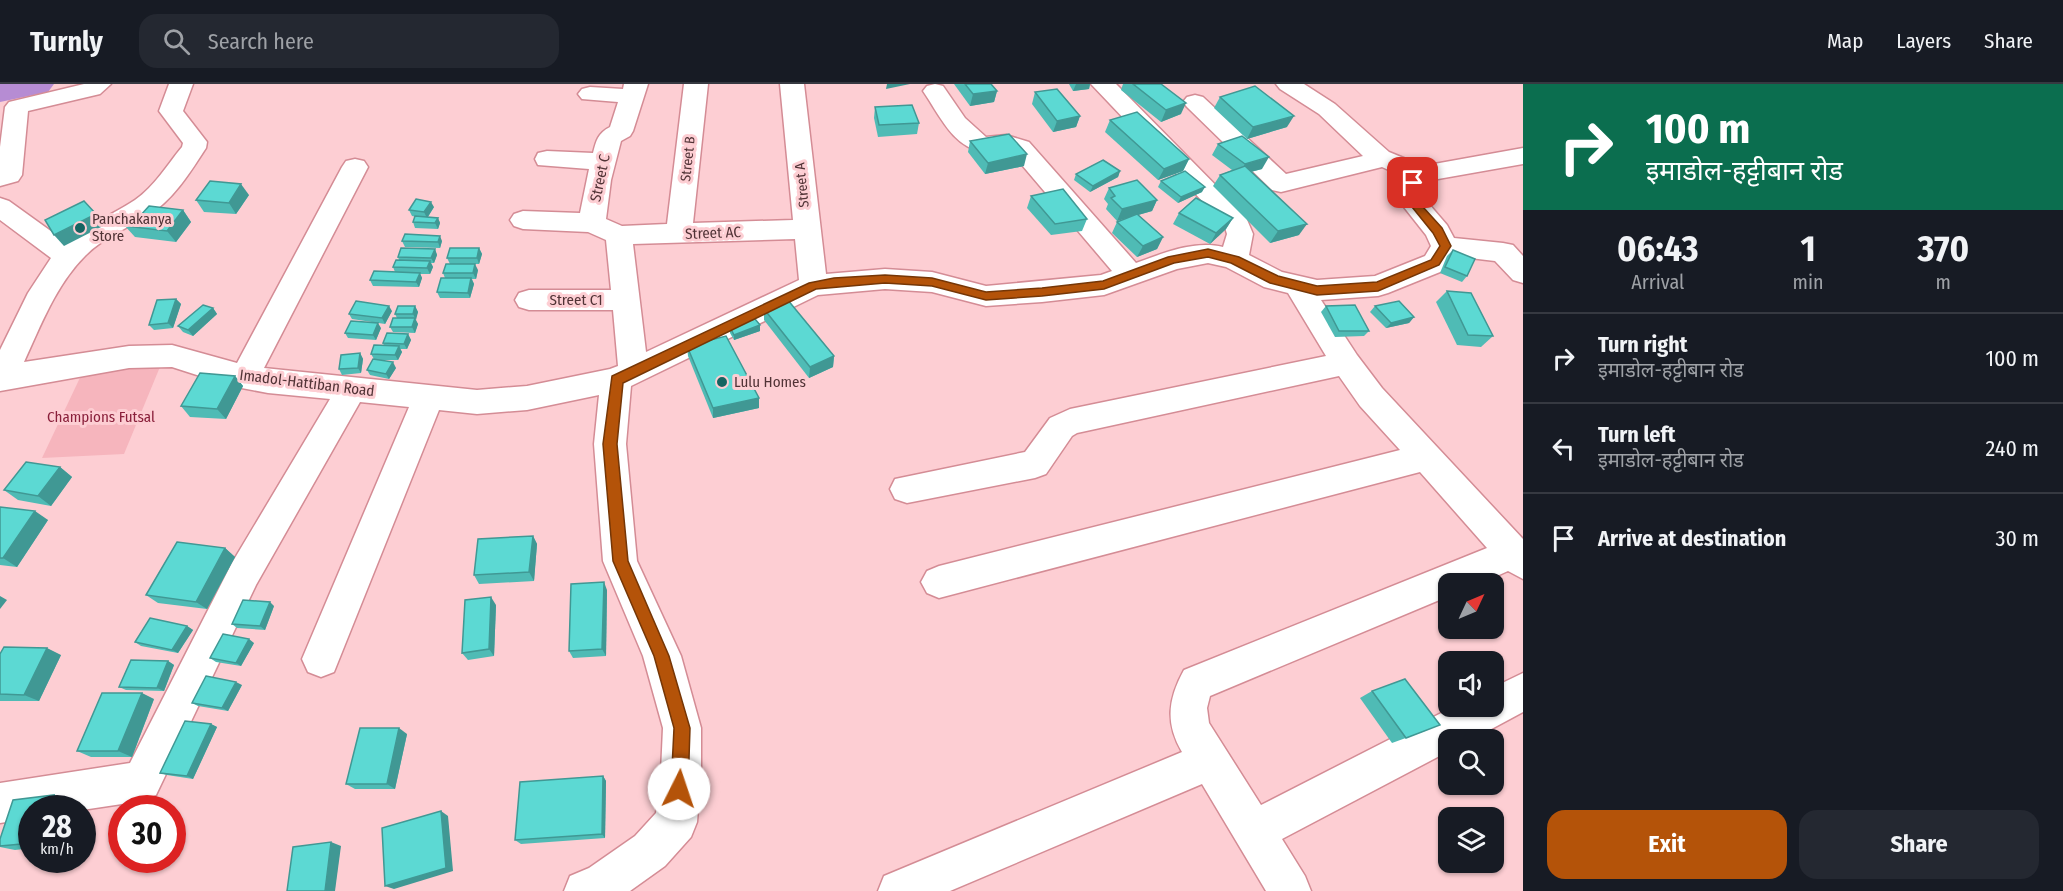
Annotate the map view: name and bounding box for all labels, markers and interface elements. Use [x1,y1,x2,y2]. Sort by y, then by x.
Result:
search box [139,14,559,68]
text: Turnly [30,25,103,58]
icon: search [160,25,193,58]
text: Search here [208,28,314,55]
text: Map [1827,28,1863,54]
text: Layers [1896,28,1951,54]
text: Share [1984,28,2033,54]
text: 100 m [1646,104,1750,154]
icon: right [1547,108,1625,186]
street label: Street B [677,135,699,182]
street label: Street C [586,152,614,203]
text: इमाडोल-हट्टीबान रोड [1646,155,1843,187]
pin [1387,157,1438,208]
street label: Street A [791,161,813,208]
icon: arrive [1396,166,1429,199]
place label: Panchakanya Store [92,210,172,245]
marker: Panchakanya Store [73,221,87,235]
street label: Street AC [685,223,742,243]
text: 06:43 [1617,227,1699,271]
text: 1 [1800,227,1816,271]
text: 370 [1918,227,1969,271]
text: Arrival [1631,270,1684,294]
text: min [1793,270,1824,294]
text: m [1936,270,1951,294]
street label: Street C1 [549,291,603,309]
text: Turn right [1598,331,1687,358]
icon: right [1547,342,1580,375]
text: 100 m [1985,345,2039,372]
text: इमाडोल-हट्टीबान रोड [1598,358,1744,382]
street label: Imadol-Hattiban Road [238,366,376,400]
place label: Lulu Homes [734,373,806,391]
marker: Lulu Homes [715,375,729,389]
park label: Champions Futsal [47,408,155,426]
text: Turn left [1598,421,1676,448]
icon: left [1547,432,1580,465]
text: 240 m [1986,435,2039,462]
text: इमाडोल-हट्टीबान रोड [1598,448,1744,472]
icon: arrive [1547,522,1580,555]
text: Arrive at destination [1598,525,1786,552]
text: 30 m [1996,525,2039,552]
north arrow [1438,573,1504,639]
map controls [1438,573,1504,873]
button: sound [1438,651,1504,717]
button: search [1438,729,1504,795]
position arrow [647,757,711,821]
speed limit sign: 30 [108,795,186,873]
button: layers [1438,807,1504,873]
text: 28 [42,809,72,845]
button: Exit [1547,810,1787,879]
button: Share [1799,810,2039,879]
text: km/h [40,840,74,858]

